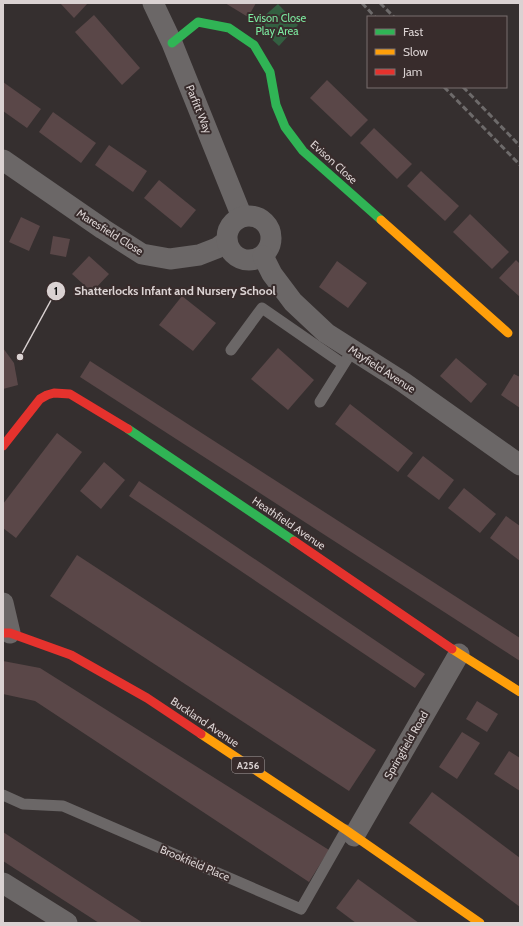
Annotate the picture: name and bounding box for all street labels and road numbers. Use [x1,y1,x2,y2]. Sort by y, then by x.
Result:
street label: Parfitt Way [183,83,215,136]
street label: Evison Close [308,137,361,187]
street label: Maresfield Close [74,206,146,258]
street label: Mayfield Avenue [346,342,418,396]
street label: Heathfield Avenue [250,493,329,553]
street label: Buckland Avenue [168,694,242,750]
street label: Springfield Road [381,708,431,782]
road number: A256 [232,757,264,773]
street label: Brookfield Place [158,842,232,884]

